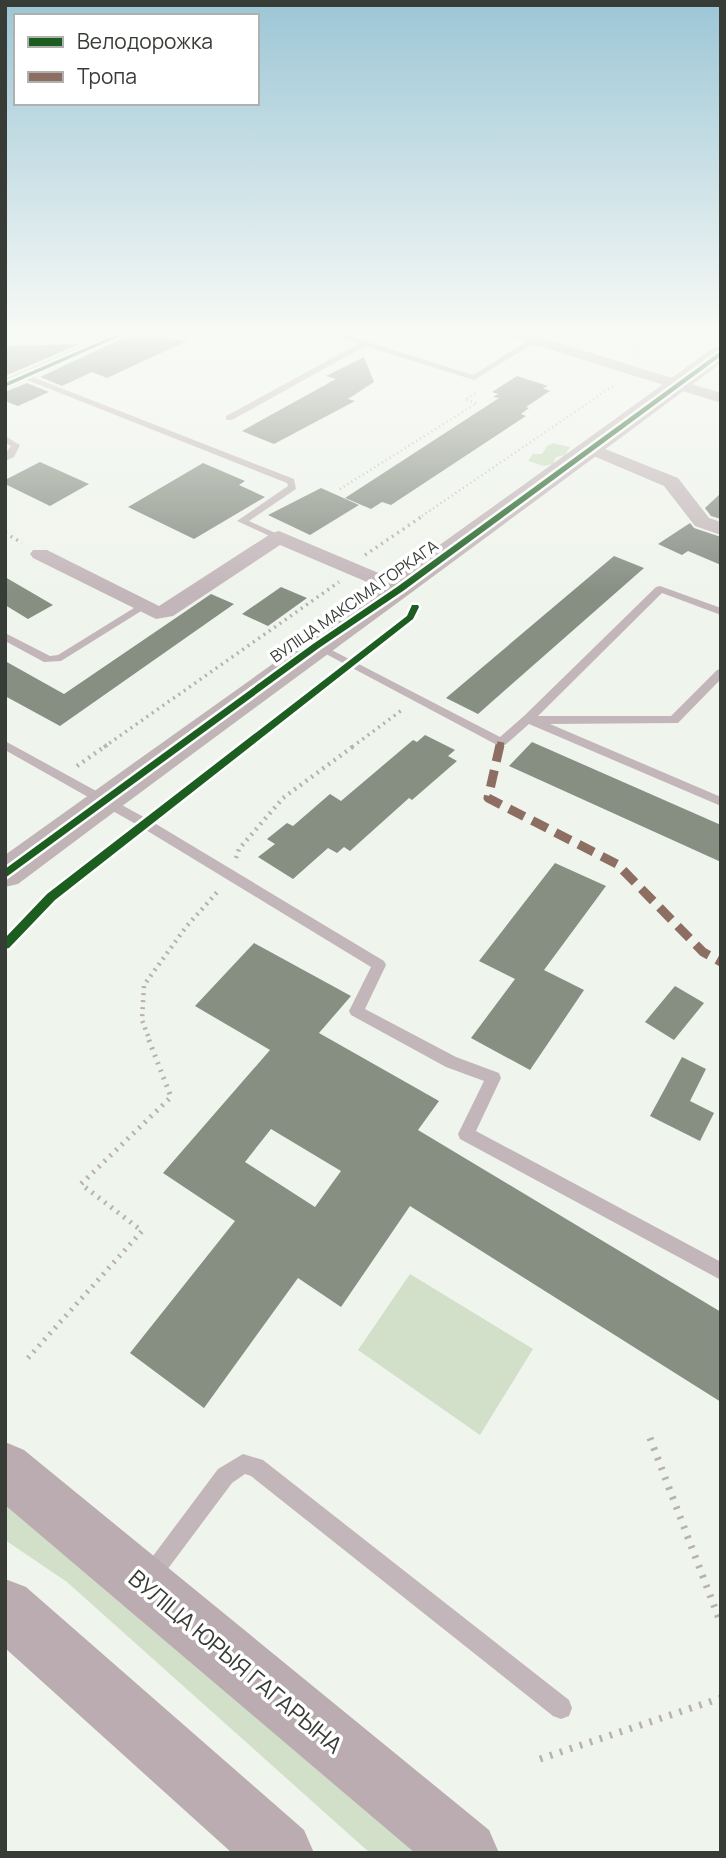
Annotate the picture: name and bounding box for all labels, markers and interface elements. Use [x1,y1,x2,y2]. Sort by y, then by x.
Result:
legend [14,14,259,105]
text: Велодорожка [77,27,213,55]
text: Тропа [77,62,137,90]
street label: ВУЛІЦА МАКСІМА ГОРКАГА [266,535,442,667]
street label: ВУЛІЦА ЮРЫЯ ГАГАРЫНА [122,1562,350,1760]

